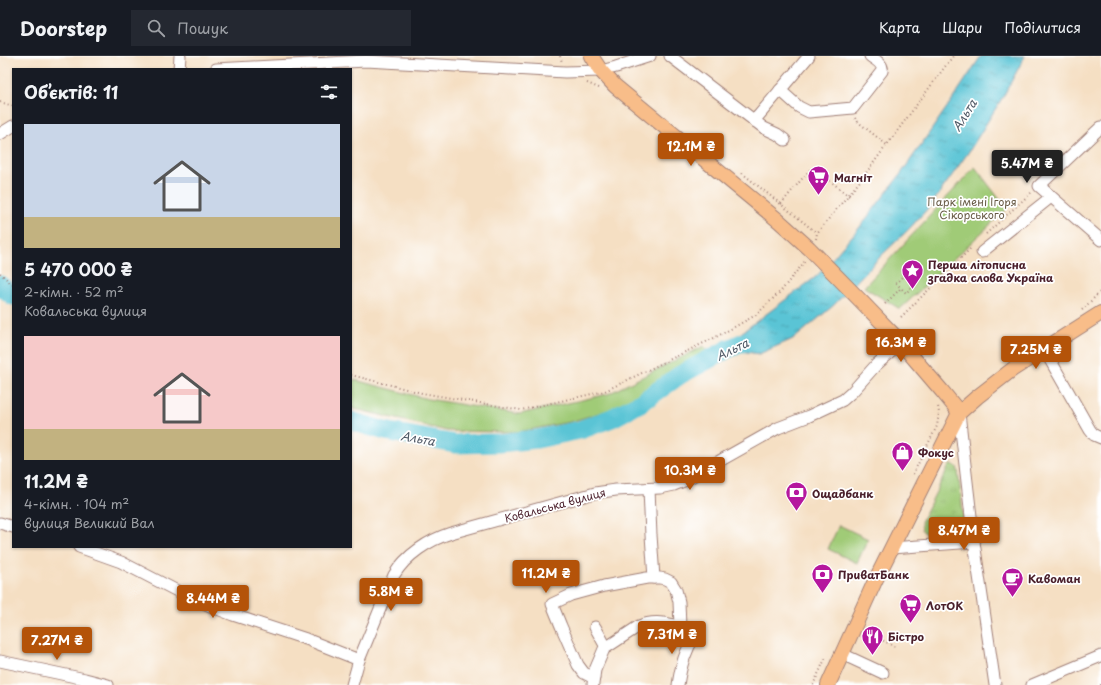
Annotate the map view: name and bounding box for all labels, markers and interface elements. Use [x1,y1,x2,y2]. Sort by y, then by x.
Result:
search box [131,10,411,46]
text: Doorstep [20,14,107,42]
text: Пошук [177,16,228,39]
icon: search [145,17,167,39]
text: Карта [879,17,920,38]
text: Шари [942,17,982,38]
text: Поділитися [1004,17,1081,38]
text: Об’єктів: 11 [24,79,118,105]
icon: filters [318,81,340,103]
water label: Альта [947,95,981,134]
pin: 12.1M ₴ [654,133,728,167]
text: 12.1M ₴ [667,136,715,155]
icon: home [146,150,218,222]
pin: 5.47M ₴ [990,150,1064,184]
text: 5.47M ₴ [1001,153,1053,172]
supermarket icon: Магніт [805,164,831,197]
place label: Магніт [834,169,873,186]
park label: Парк імені Ігоря Сікорського [927,193,1017,223]
text: 5 470 000 ₴ [24,256,132,282]
place label: Перша літописна згадка слова Україна [927,256,1054,286]
place icon: Перша літописна згадка слова Україна [899,257,925,290]
text: 2-кімн. · 52 m² [24,282,124,301]
text: Ковальська вулиця [24,301,147,320]
pin: 16.3M ₴ [864,329,938,363]
text: 16.3M ₴ [875,332,927,351]
water label: Альта [713,333,752,365]
pin: 7.25M ₴ [999,336,1073,370]
text: 7.25M ₴ [1010,339,1062,358]
icon: home [146,362,218,434]
water label: Альта [399,426,437,450]
shop icon: Фокус [889,439,915,472]
place label: Фокус [918,444,954,461]
pin: 10.3M ₴ [653,457,727,491]
text: 10.3M ₴ [664,460,716,479]
text: 11.2M ₴ [24,468,88,494]
bank icon: Ощадбанк [783,480,809,513]
street label: Ковальська вулиця [502,483,608,527]
place label: Ощадбанк [812,485,874,502]
text: 4-кімн. · 104 m² [24,494,129,513]
text: вулиця Великий Вал [24,513,155,532]
pin: 8.47M ₴ [927,517,1001,551]
text: 8.47M ₴ [938,520,990,539]
pin: 11.2M ₴ [509,560,583,594]
bank icon: ПриватБанк [809,561,835,594]
text: 11.2M ₴ [522,563,570,582]
cafe icon: Кавоман [1000,565,1026,598]
place label: ПриватБанк [838,566,910,583]
place label: Кавоман [1028,570,1081,587]
pin: 5.8M ₴ [358,578,424,612]
text: 5.8M ₴ [368,581,414,600]
pin: 8.44M ₴ [176,585,250,619]
text: 8.44M ₴ [186,588,240,607]
supermarket icon: ЛотОК [898,592,924,625]
place label: ЛотОК [926,597,963,614]
pin: 7.31M ₴ [635,621,709,655]
restaurant icon: Бістро [859,623,885,656]
text: 7.31M ₴ [647,624,697,643]
pin: 7.27M ₴ [20,627,94,661]
place label: Бістро [888,628,925,645]
text: 7.27M ₴ [31,630,83,649]

